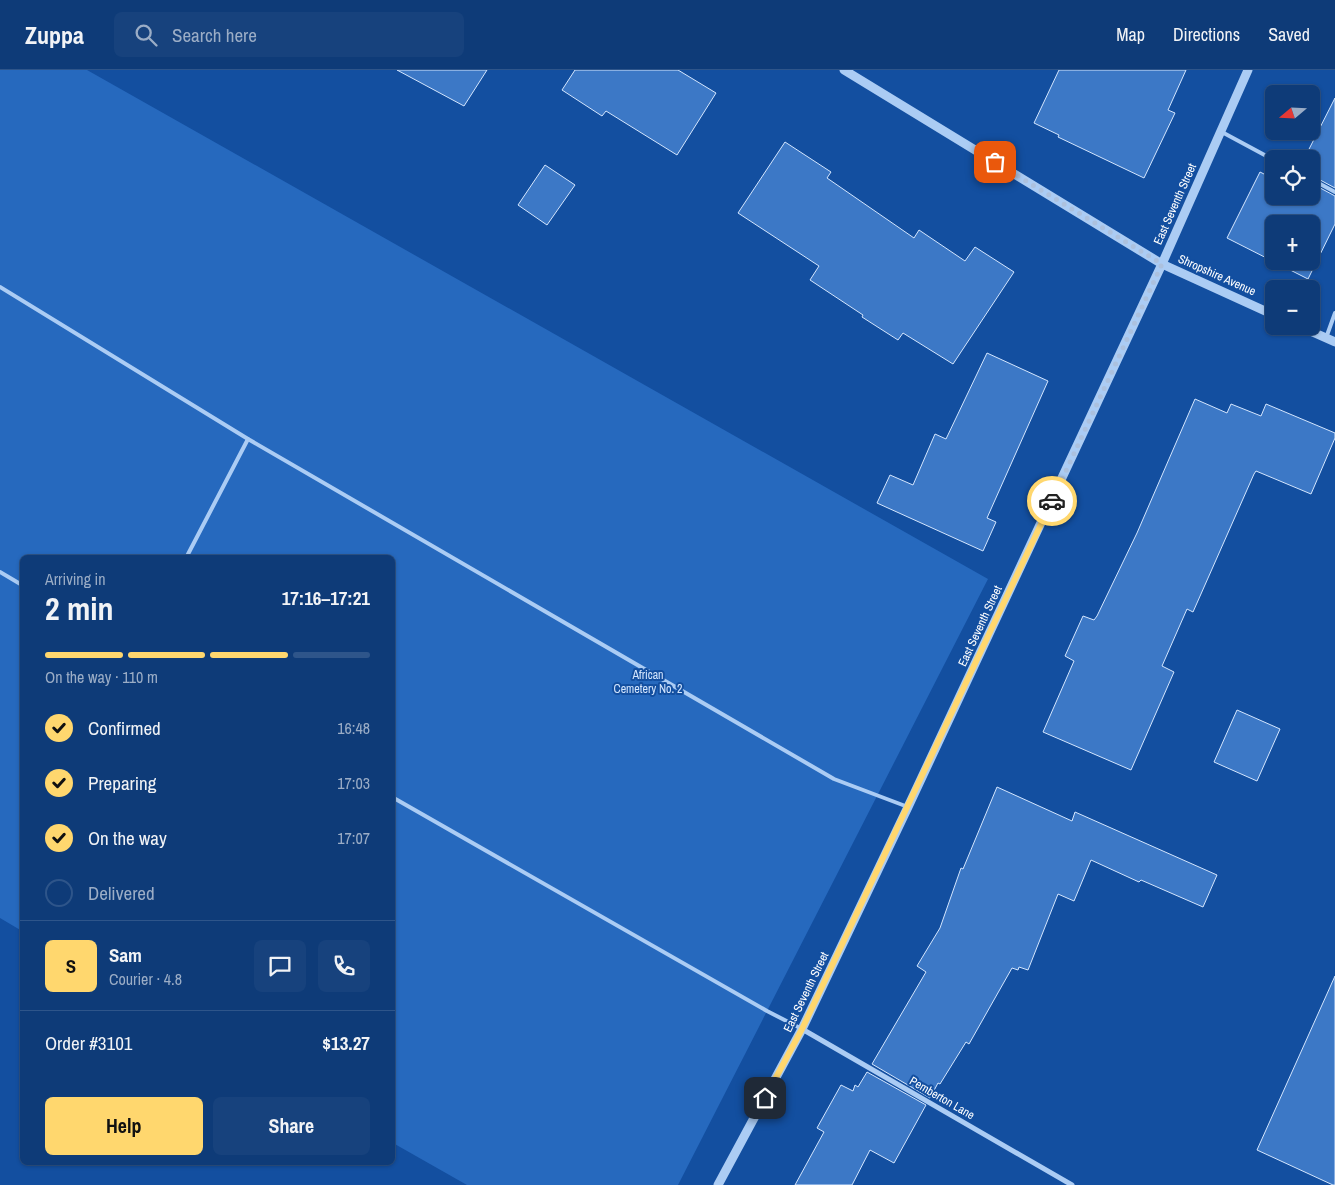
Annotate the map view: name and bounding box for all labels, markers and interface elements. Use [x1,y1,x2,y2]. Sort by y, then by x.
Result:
search box [114,12,464,57]
text: Zuppa [25,19,84,51]
icon: search [132,21,160,49]
text: Search here [172,22,257,48]
text: Map [1116,22,1145,47]
text: Directions [1173,22,1240,47]
text: Saved [1268,22,1310,47]
north arrow [1265,85,1320,140]
map controls [1265,85,1320,335]
pin [974,141,1016,183]
icon: bag [981,148,1009,176]
button: locate [1265,150,1320,205]
street label: East Seventh Street [1150,161,1200,247]
button: + [1265,215,1320,270]
street label: Shropshire Avenue [1176,251,1258,299]
button: − [1265,280,1320,335]
courier [1027,476,1077,526]
icon: car [1038,487,1066,515]
text: Arriving in [45,568,106,590]
street label: East Seventh Street [954,583,1006,669]
text: 17:16–17:21 [282,585,370,611]
text: 2 min [45,587,114,630]
text: On the way · 110 m [45,666,158,688]
park label: African Cemetery No. 2 [614,667,682,697]
icon: check [45,714,73,742]
text: Confirmed [88,715,161,741]
text: 16:48 [337,717,370,739]
icon: check [45,769,73,797]
text: Preparing [88,770,156,796]
text: 17:03 [337,772,370,794]
icon: check [45,824,73,852]
text: On the way [88,825,167,851]
text: 17:07 [337,827,370,849]
text: Delivered [88,880,155,906]
button: chat [254,940,306,992]
button: phone [318,940,370,992]
text: Sam [109,942,142,968]
street label: East Seventh Street [780,949,832,1035]
text: S [66,953,76,979]
text: Courier · 4.8 [109,968,182,990]
text: Order #3101 [45,1030,132,1056]
text: $13.27 [322,1030,370,1056]
street label: Pemberton Lane [906,1073,978,1123]
pin [744,1077,786,1119]
icon: home [751,1084,779,1112]
button: Help [45,1097,203,1155]
button: Share [213,1097,370,1155]

